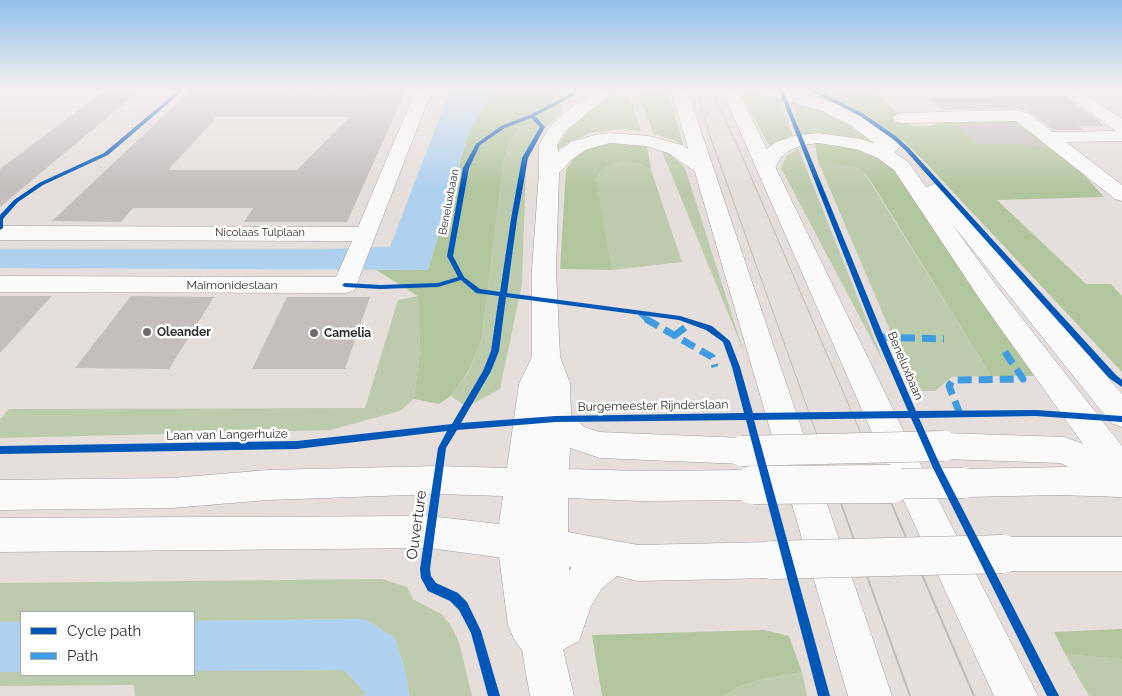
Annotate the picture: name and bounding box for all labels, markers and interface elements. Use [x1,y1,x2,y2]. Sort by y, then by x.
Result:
street label: Beneluxbaan [436,168,462,236]
street label: Nicolaas Tulplaan [215,226,305,240]
street label: Maimonideslaan [186,278,278,292]
place label: Oleander [157,325,211,339]
marker: Oleander [141,326,153,338]
place label: Camelia [324,326,371,340]
marker: Camelia [308,327,320,339]
street label: Beneluxbaan [884,330,926,402]
street label: Burgemeester Rijnderslaan [578,397,728,415]
street label: Laan van Langerhuize [166,427,288,443]
street label: Ouverture [403,489,431,561]
legend [20,611,195,676]
text: Cycle path [67,622,141,640]
text: Path [67,647,98,665]

